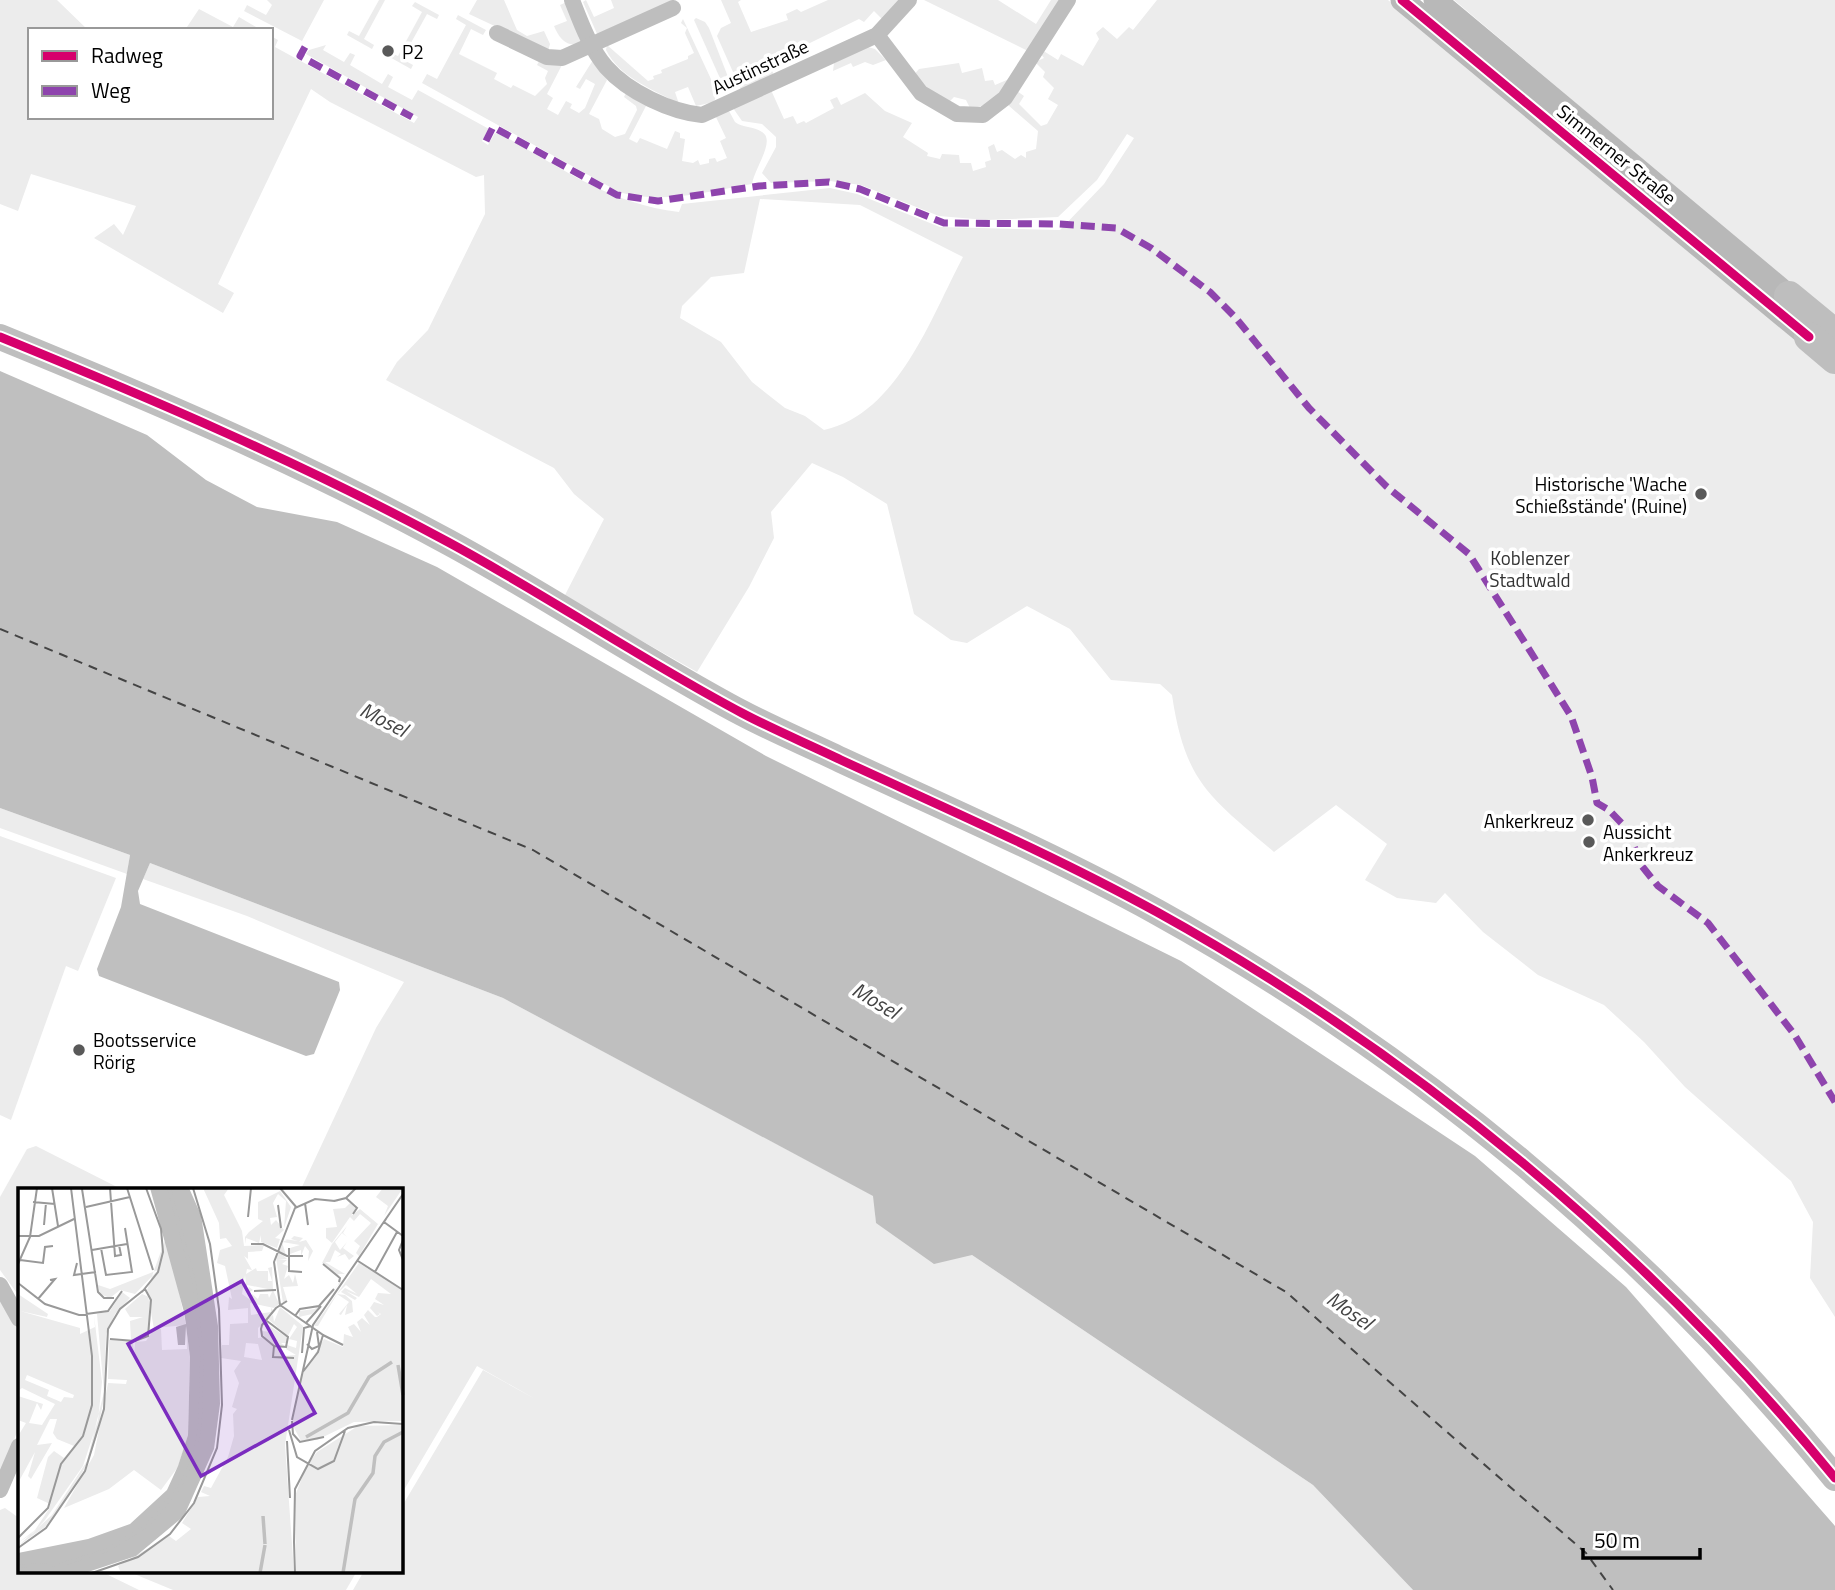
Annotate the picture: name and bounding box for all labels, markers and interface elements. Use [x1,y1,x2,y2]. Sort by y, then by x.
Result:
legend [28,28,273,119]
street label: Austinstraße [707,31,813,101]
place label: P2 [402,37,424,66]
text: Radweg [91,39,163,71]
marker: P2 [380,43,396,59]
text: Weg [91,74,131,106]
street label: Simmerner Straße [1551,97,1683,211]
place label: Historische 'Wache Schießstände' (Ruine) [1515,469,1687,520]
marker: Historische 'Wache Schießstände' (Ruine) [1693,486,1709,502]
park label: Koblenzer Stadtwald [1489,543,1571,594]
water label: Mosel [355,693,416,746]
place label: Ankerkreuz [1484,806,1574,835]
marker: Ankerkreuz [1580,812,1596,828]
place label: Aussicht Ankerkreuz [1603,817,1693,868]
marker: Aussicht Ankerkreuz [1581,834,1597,850]
water label: Mosel [846,973,908,1028]
place label: Bootsservice Rörig [93,1025,196,1076]
marker: Bootsservice Rörig [71,1042,87,1058]
inset map [18,1188,402,1572]
water label: Mosel [1320,1283,1382,1339]
scale bar [1583,1516,1700,1560]
text: 50 m [1594,1524,1640,1556]

